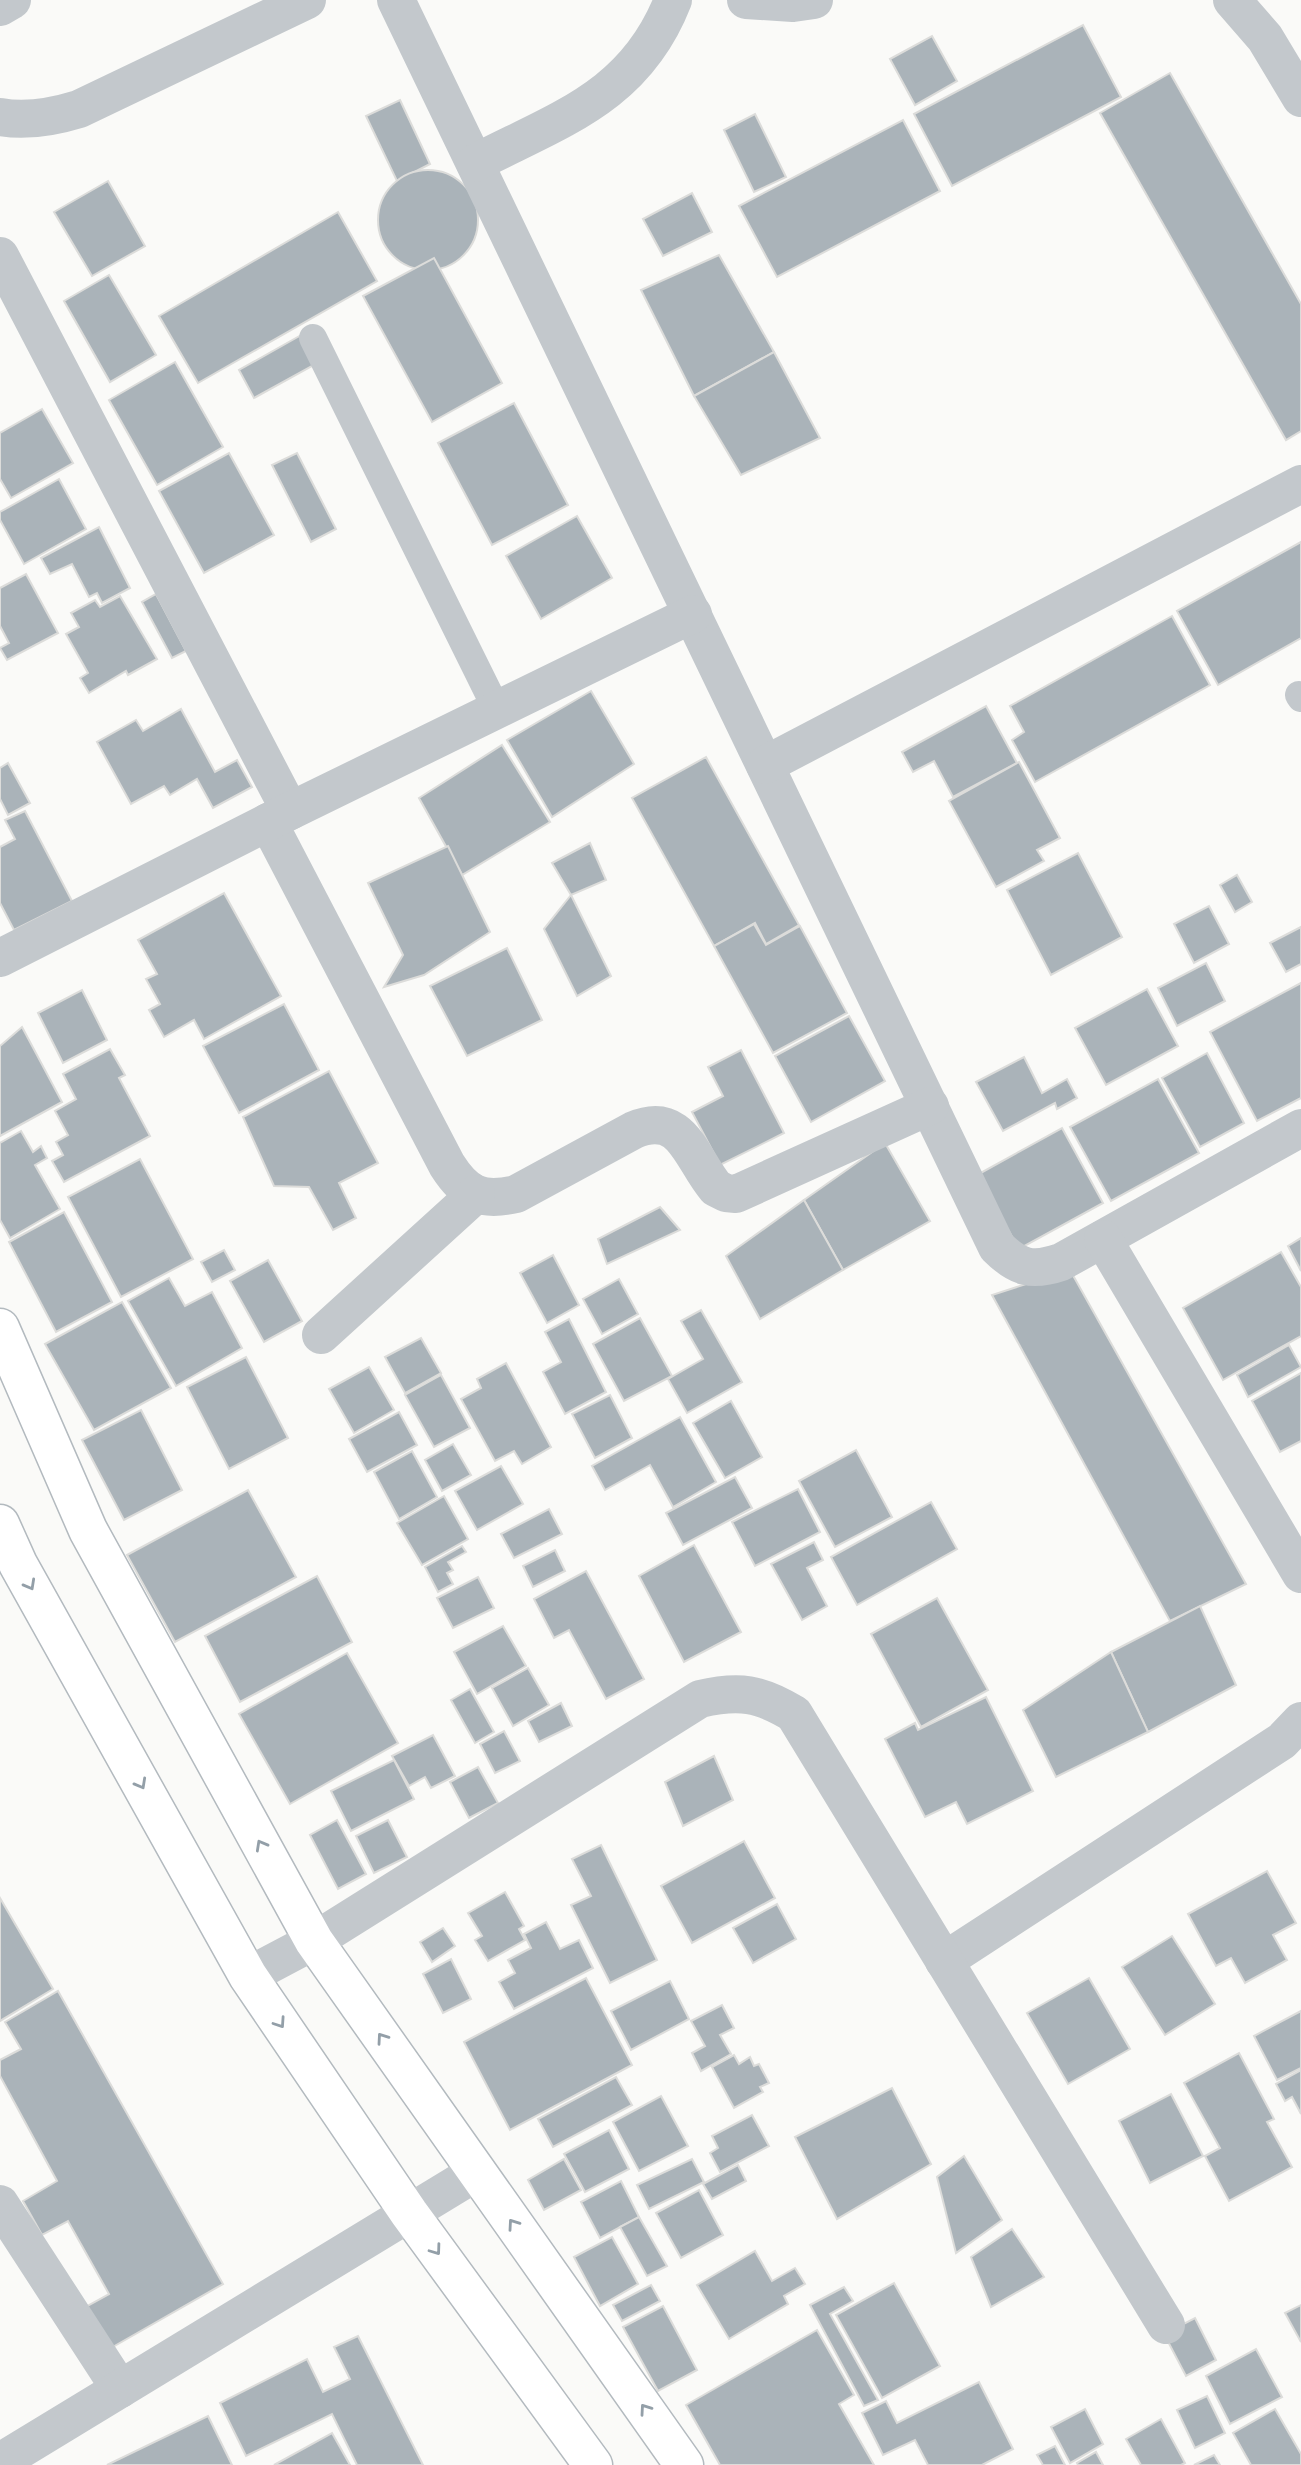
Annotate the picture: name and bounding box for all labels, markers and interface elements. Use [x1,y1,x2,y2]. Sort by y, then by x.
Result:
one-way arrow [22,1578,35,1591]
one-way arrow [133,1777,146,1789]
one-way arrow [256,1840,270,1852]
one-way arrow [271,2015,284,2028]
one-way arrow [378,2033,390,2046]
one-way arrow [509,2219,521,2232]
one-way arrow [428,2243,441,2255]
one-way arrow [641,2404,653,2417]

